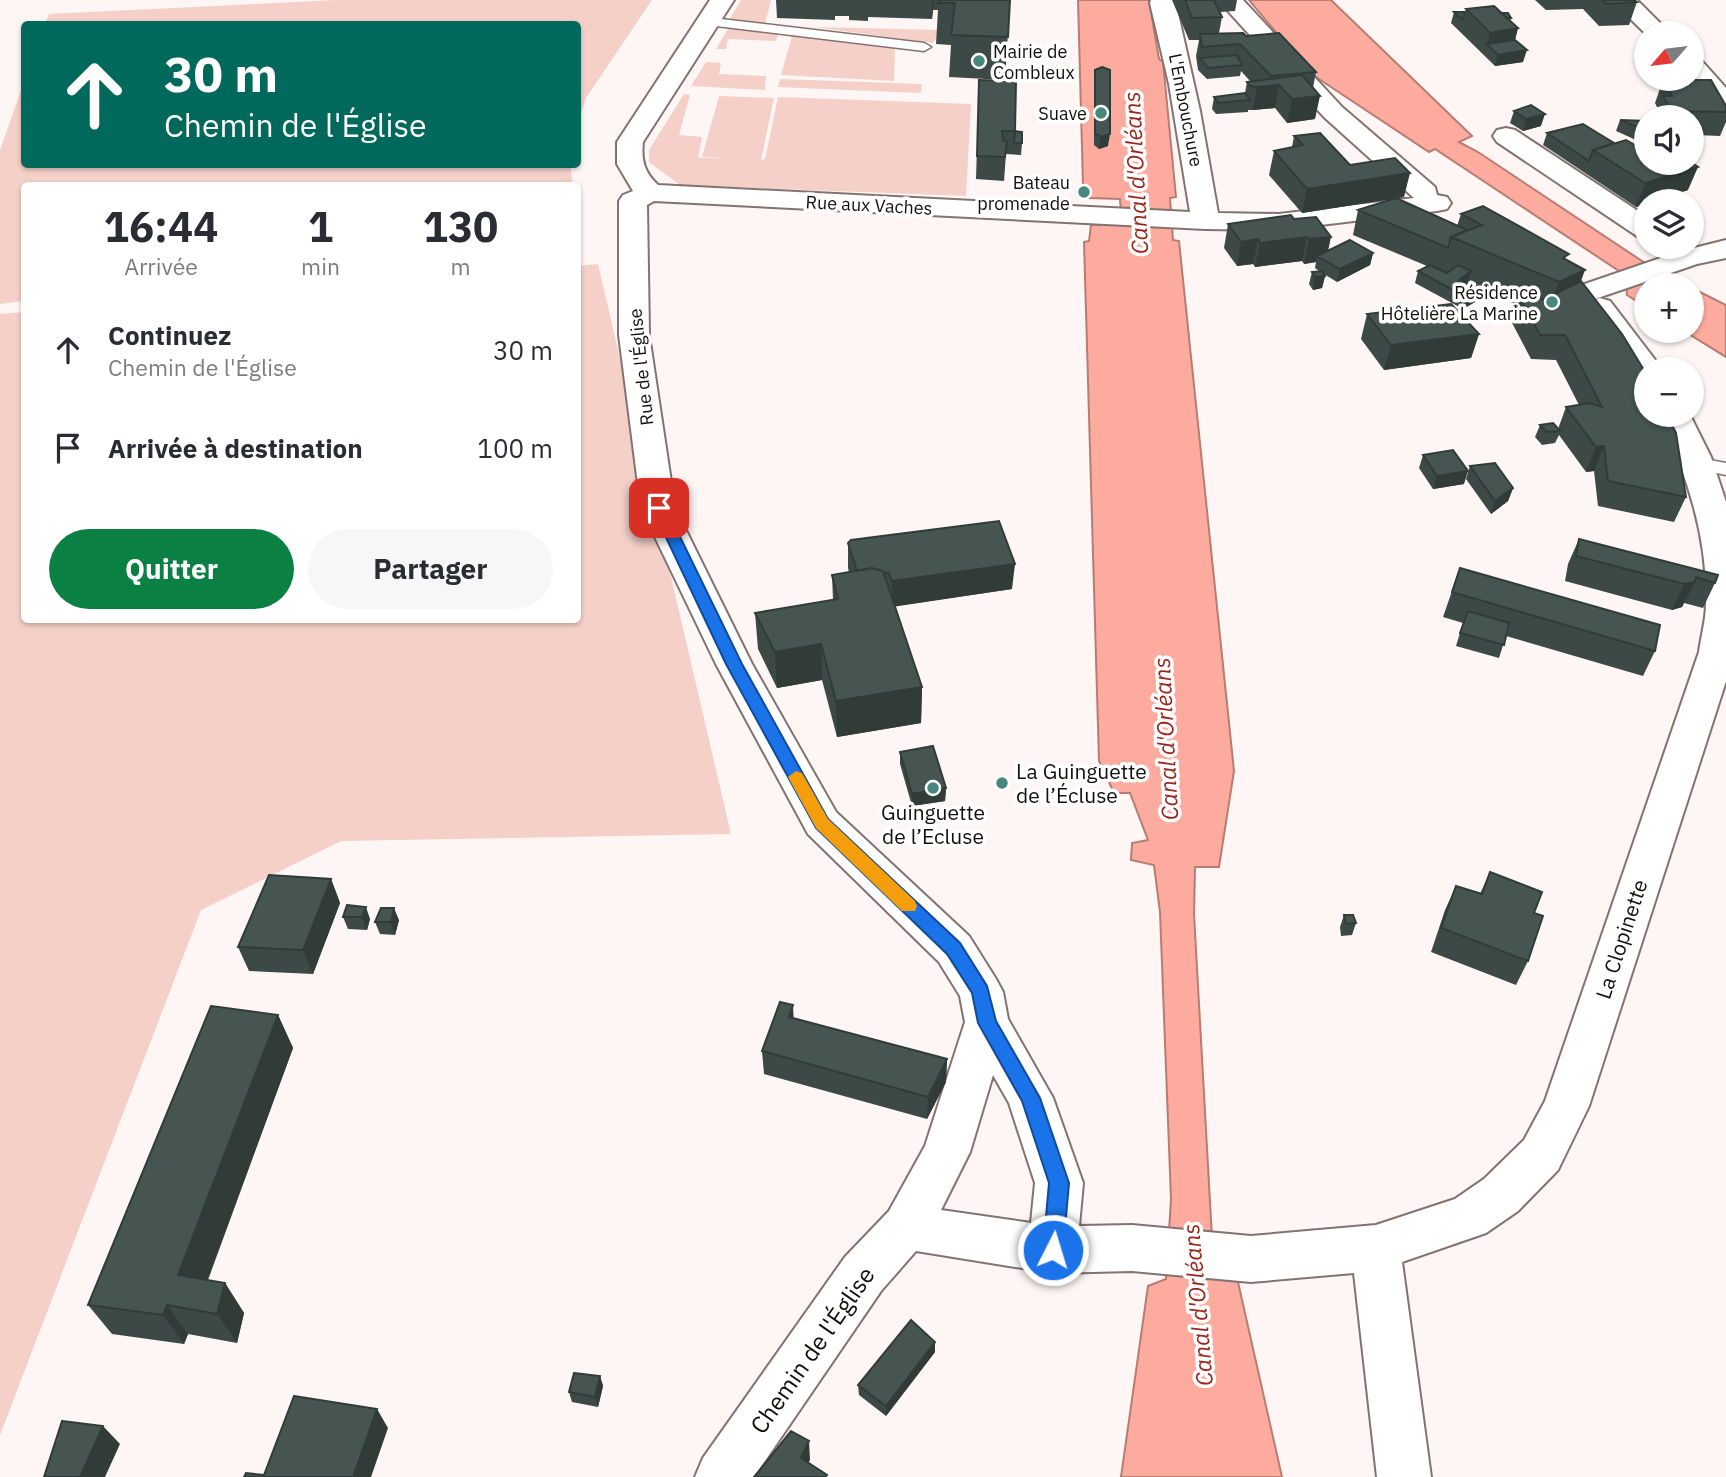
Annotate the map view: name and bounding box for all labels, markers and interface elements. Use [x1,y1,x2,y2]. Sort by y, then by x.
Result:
north arrow [1634,21,1704,91]
map controls [1634,21,1704,427]
place label: Mairie de Combleux [993,40,1075,84]
text: 30 m [164,42,278,105]
icon: ahead [49,49,140,140]
street label: L'Embouchure [1164,51,1208,169]
marker: Mairie de Combleux [971,53,987,69]
water label: Canal d'Orléans [1116,91,1154,255]
place label: Suave [1038,102,1087,125]
text: Chemin de l'Église [164,104,427,146]
marker: Suave [1093,105,1109,121]
button: sound [1634,105,1704,175]
place label: Bateau promenade [977,171,1070,215]
marker: Bateau promenade [1076,184,1092,200]
button: layers [1634,189,1704,259]
street label: Rue aux Vaches [805,190,933,220]
text: 16:44 [104,199,218,254]
text: 1 [308,199,333,254]
text: 130 [423,199,498,254]
text: Arrivée [124,251,198,281]
text: min [301,251,340,281]
text: m [450,251,471,281]
button: + [1634,273,1704,343]
place label: Résidence Hôtelière La Marine [1381,281,1538,325]
marker: Résidence Hôtelière La Marine [1544,294,1560,310]
street label: Rue de l'Église [623,307,659,427]
text: Continuez [108,318,231,352]
icon: ahead [49,331,87,369]
text: 30 m [493,333,553,367]
text: Chemin de l'Église [108,352,297,382]
button: − [1634,357,1704,427]
icon: arrive [49,429,87,467]
text: Arrivée à destination [108,431,363,465]
text: 100 m [477,431,553,465]
pin [629,478,689,538]
icon: arrive [640,489,678,527]
button: Quitter [49,529,294,609]
button: Partager [308,529,553,609]
water label: Canal d'Orléans [1146,657,1184,821]
place label: La Guinguette de l’Écluse [1016,757,1147,809]
marker: La Guinguette de l’Écluse [994,775,1010,791]
marker: Guinguette de l’Ecluse [925,780,941,796]
place label: Guinguette de l’Ecluse [881,798,985,850]
street label: La Clopinette [1589,876,1653,1002]
position arrow [1016,1213,1090,1287]
water label: Canal d'Orléans [1175,1223,1219,1387]
street label: Chemin de l'Église [742,1260,882,1440]

